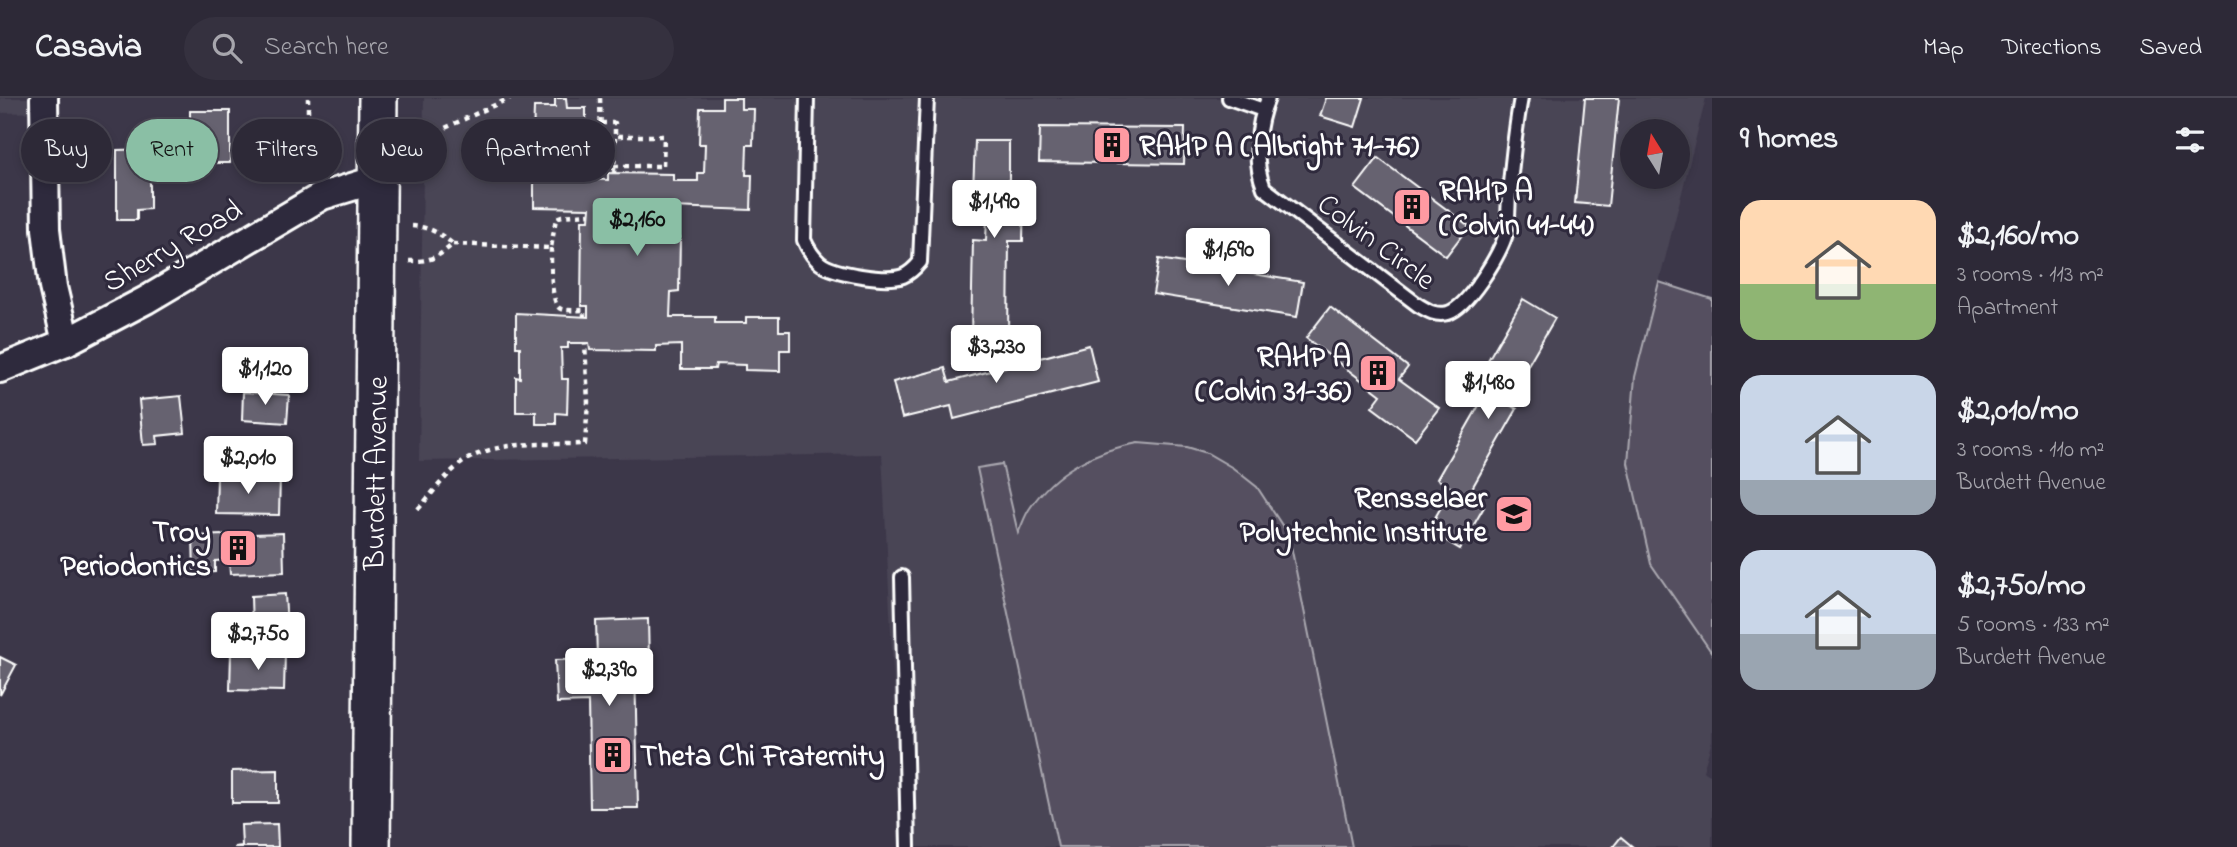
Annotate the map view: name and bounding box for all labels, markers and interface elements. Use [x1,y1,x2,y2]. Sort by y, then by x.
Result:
search box [184,17,674,80]
text: Casavia [35,24,142,72]
icon: search [208,29,246,67]
text: Search here [264,29,389,67]
text: Map [1923,31,1964,66]
text: Directions [2002,31,2101,66]
text: Saved [2139,31,2202,66]
text: 9 homes [1740,118,1838,162]
chip: Buy [21,119,112,182]
chip: Rent [126,119,218,182]
chip: Filters [232,119,342,182]
chip: New [356,119,447,182]
chip: Apartment [461,119,615,182]
north arrow [1620,119,1690,189]
map controls [1620,119,1690,189]
icon: filters [2171,121,2209,159]
building icon: RAHP A (Albright 71-76) [1091,124,1133,166]
place label: RAHP A (Albright 71-76) [1139,126,1419,171]
place label: RAHP A (Colvin 41-44) [1439,171,1594,249]
pin: $1,490 [937,180,1051,240]
street label: Colvin Circle [1307,184,1444,303]
text: $1,490 [968,186,1020,219]
building icon: RAHP A (Colvin 41-44) [1391,186,1433,228]
street label: Sherry Road [95,190,252,305]
pin: $2,160 [580,198,694,258]
text: $2,160 [609,204,665,237]
text: $2,160/mo [1957,215,2079,259]
pin: $1,690 [1171,228,1285,288]
icon: home [1796,228,1880,312]
text: $1,690 [1202,234,1254,267]
text: 3 rooms · 113 m² [1957,259,2104,292]
text: Apartment [1957,292,2058,325]
pin: $3,230 [939,326,1053,385]
text: $3,230 [967,331,1025,364]
place label: RAHP A (Colvin 31-36) [1195,337,1351,415]
pin: $1,120 [208,348,322,407]
building icon: RAHP A (Colvin 31-36) [1357,352,1399,394]
text: $1,120 [238,353,292,386]
pin: $1,480 [1431,362,1545,421]
text: $1,480 [1461,367,1515,400]
street label: Burdett Avenue [354,375,402,572]
text: $2,010/mo [1957,390,2079,434]
icon: home [1796,403,1880,487]
text: 3 rooms · 110 m² [1957,434,2104,467]
pin: $2,010 [191,436,305,496]
text: $2,010 [220,442,276,475]
text: Burdett Avenue [1957,467,2106,500]
place label: Rensselaer Polytechnic Institute [1240,478,1489,556]
school or university icon: Rensselaer Polytechnic Institute [1493,493,1535,535]
place label: Troy Periodontics [60,512,211,590]
building icon: Troy Periodontics [217,527,259,569]
text: $2,750/mo [1957,565,2086,609]
icon: home [1796,578,1880,662]
text: 5 rooms · 133 m² [1957,609,2110,642]
pin: $2,750 [201,612,315,672]
text: $2,750 [227,618,289,651]
text: Burdett Avenue [1957,642,2106,675]
pin: $2,390 [552,648,666,708]
text: $2,390 [581,654,637,687]
building icon: Theta Chi Fraternity [592,734,634,776]
place label: Theta Chi Fraternity [640,736,885,780]

